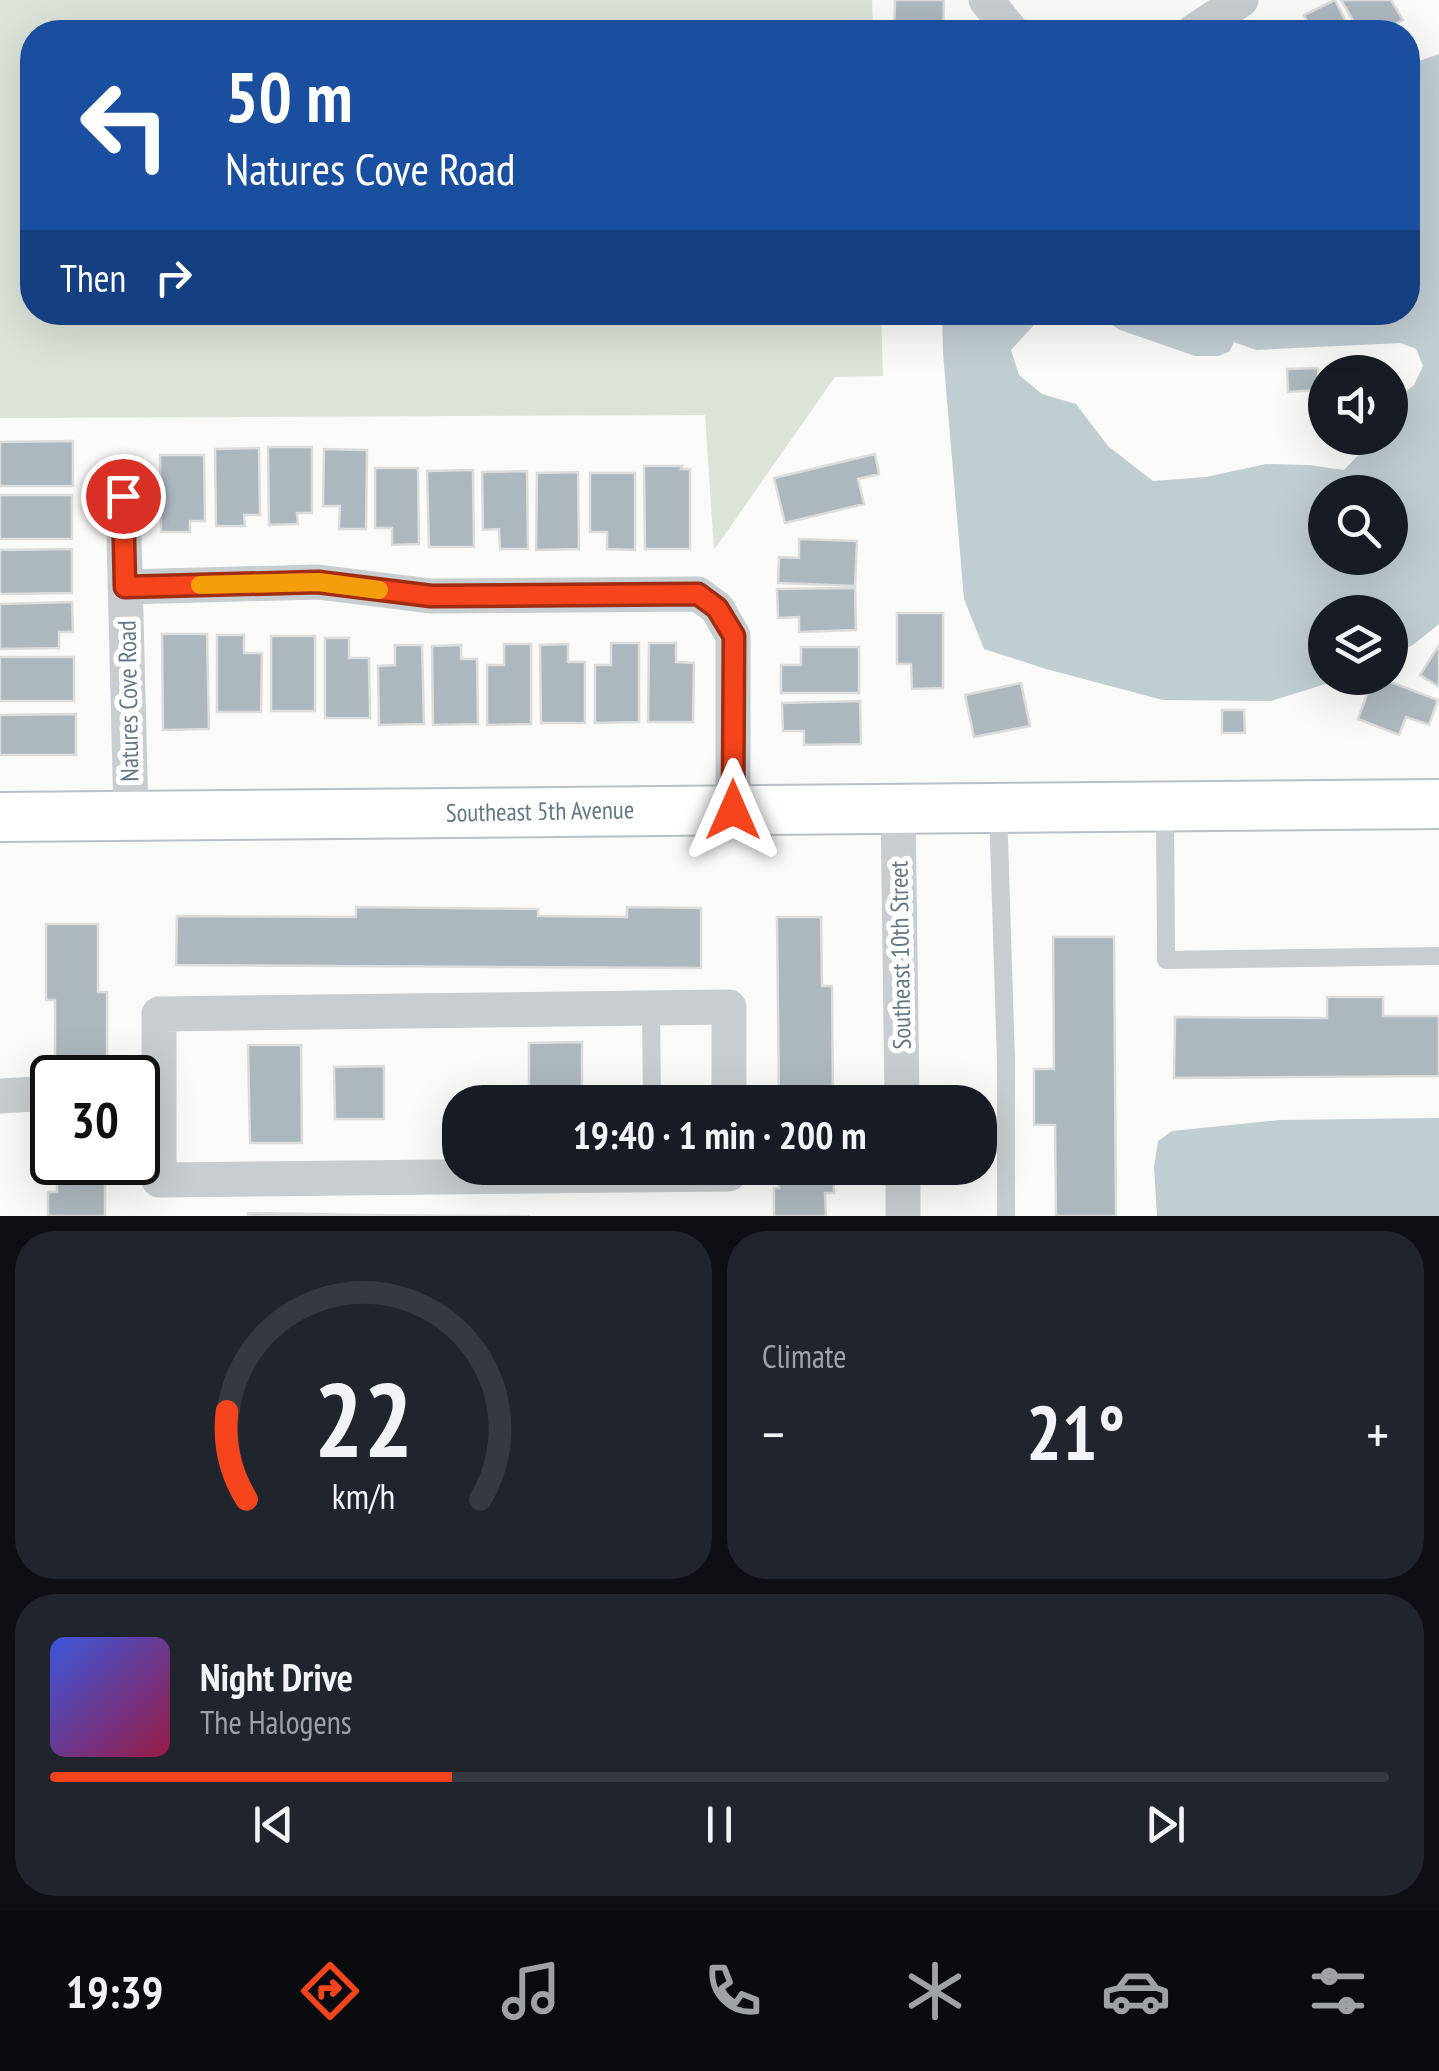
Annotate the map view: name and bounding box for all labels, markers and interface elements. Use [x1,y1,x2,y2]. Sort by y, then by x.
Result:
text: 50 m [225,51,353,141]
icon: left [60,60,190,190]
text: Natures Cove Road [225,139,515,197]
icon: right [146,250,201,305]
text: Then [60,253,126,302]
map controls [1308,355,1408,695]
button: sound [1308,355,1408,455]
pin [81,454,166,539]
icon: arrive [96,469,151,524]
button: search [1308,475,1408,575]
button: layers [1308,595,1408,695]
street label: Natures Cove Road [111,620,145,782]
position arrow [681,758,785,862]
street label: Southeast 5th Avenue [446,793,634,829]
street label: Southeast 10th Street [882,860,918,1050]
speed limit sign: 30 [30,1055,160,1185]
text: 19:40 · 1 min · 200 m [573,1110,866,1159]
text: Climate [762,1335,846,1377]
text: 22 [314,1351,413,1486]
text: 21° [1026,1384,1125,1481]
text: − [762,1398,785,1469]
text: + [1366,1398,1389,1469]
text: km/h [332,1473,395,1519]
text: Night Drive [200,1652,353,1701]
text: The Halogens [200,1701,352,1743]
icon: previous [246,1797,301,1852]
icon: pause [692,1797,747,1852]
icon: next [1138,1797,1193,1852]
icon: directions [295,1956,365,2026]
icon: music [496,1956,566,2026]
icon: phone [698,1956,768,2026]
icon: climate [900,1956,970,2026]
icon: car [1101,1956,1171,2026]
icon: filters [1303,1956,1373,2026]
text: 19:39 [66,1962,163,2020]

